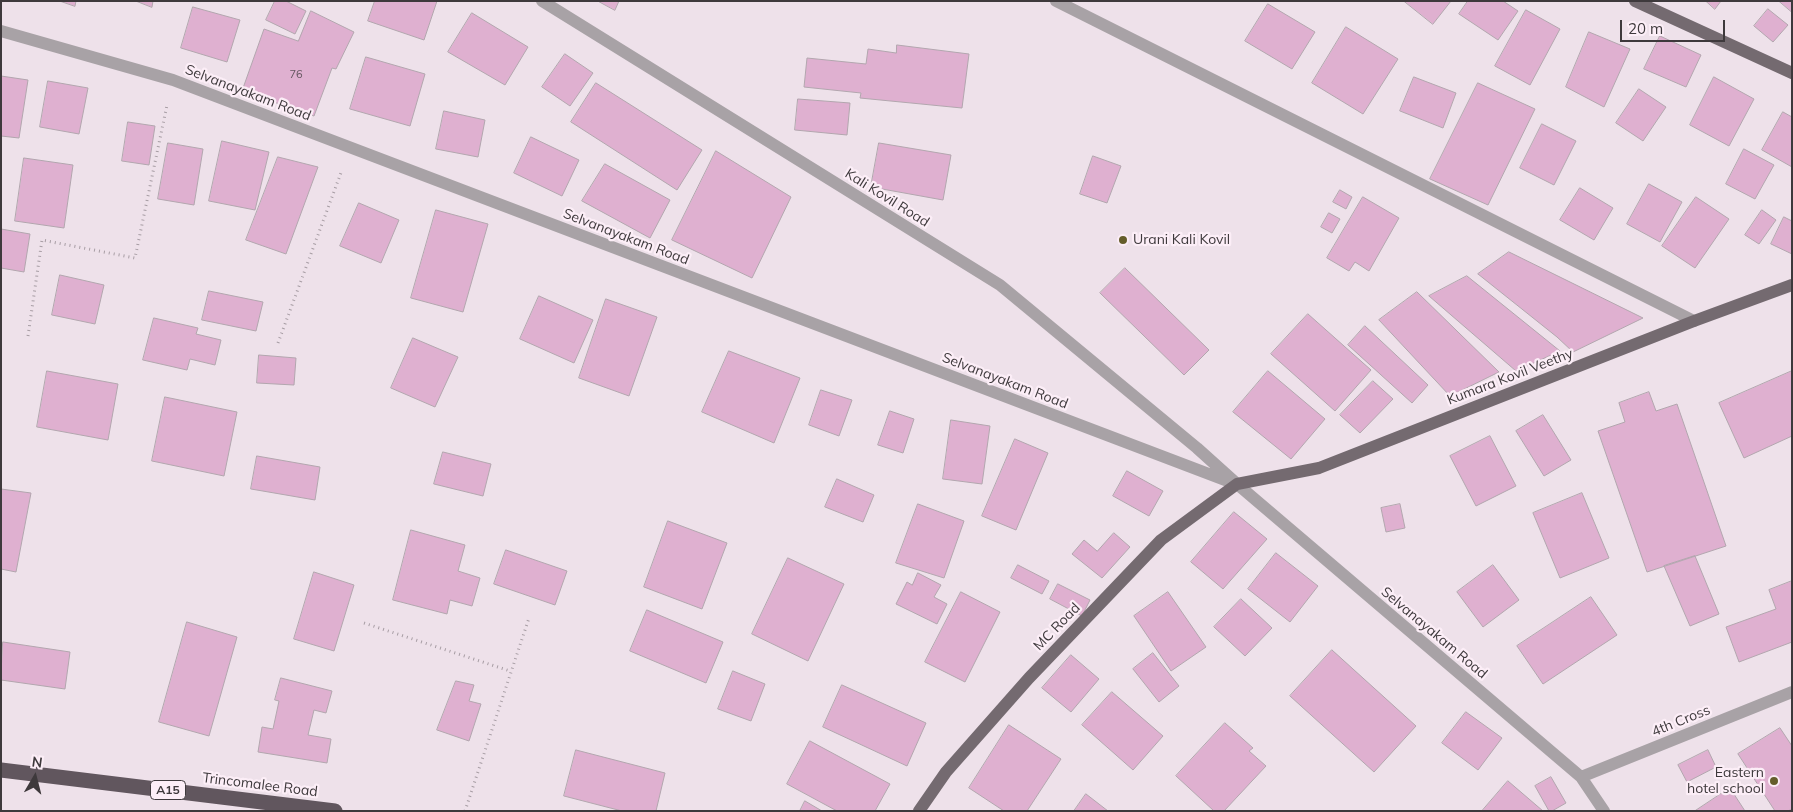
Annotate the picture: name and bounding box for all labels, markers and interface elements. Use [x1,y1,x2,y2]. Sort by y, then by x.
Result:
scale bar [1623,10,1728,42]
text: 20 m [1628,19,1663,38]
street label: Selvanayakam Road [183,61,313,125]
house number: 76 [289,68,303,82]
street label: Kali Kovil Road [842,165,932,231]
street label: Selvanayakam Road [561,205,691,269]
place label: Urani Kali Kovil [1133,232,1230,248]
marker: Urani Kali Kovil [1117,234,1129,246]
street label: Kumara Kovil Veethy [1445,345,1575,409]
street label: Selvanayakam Road [940,349,1070,413]
street label: Selvanayakam Road [1378,584,1490,682]
street label: MC Road [1030,600,1084,654]
street label: 4th Cross [1649,702,1713,740]
north arrow [10,752,60,802]
text: N [31,752,44,772]
place label: Eastern hotel school [1687,765,1764,798]
street label: Trincomalee Road [201,770,319,800]
marker: Eastern hotel school [1768,775,1780,787]
road number: A15 [150,780,186,800]

